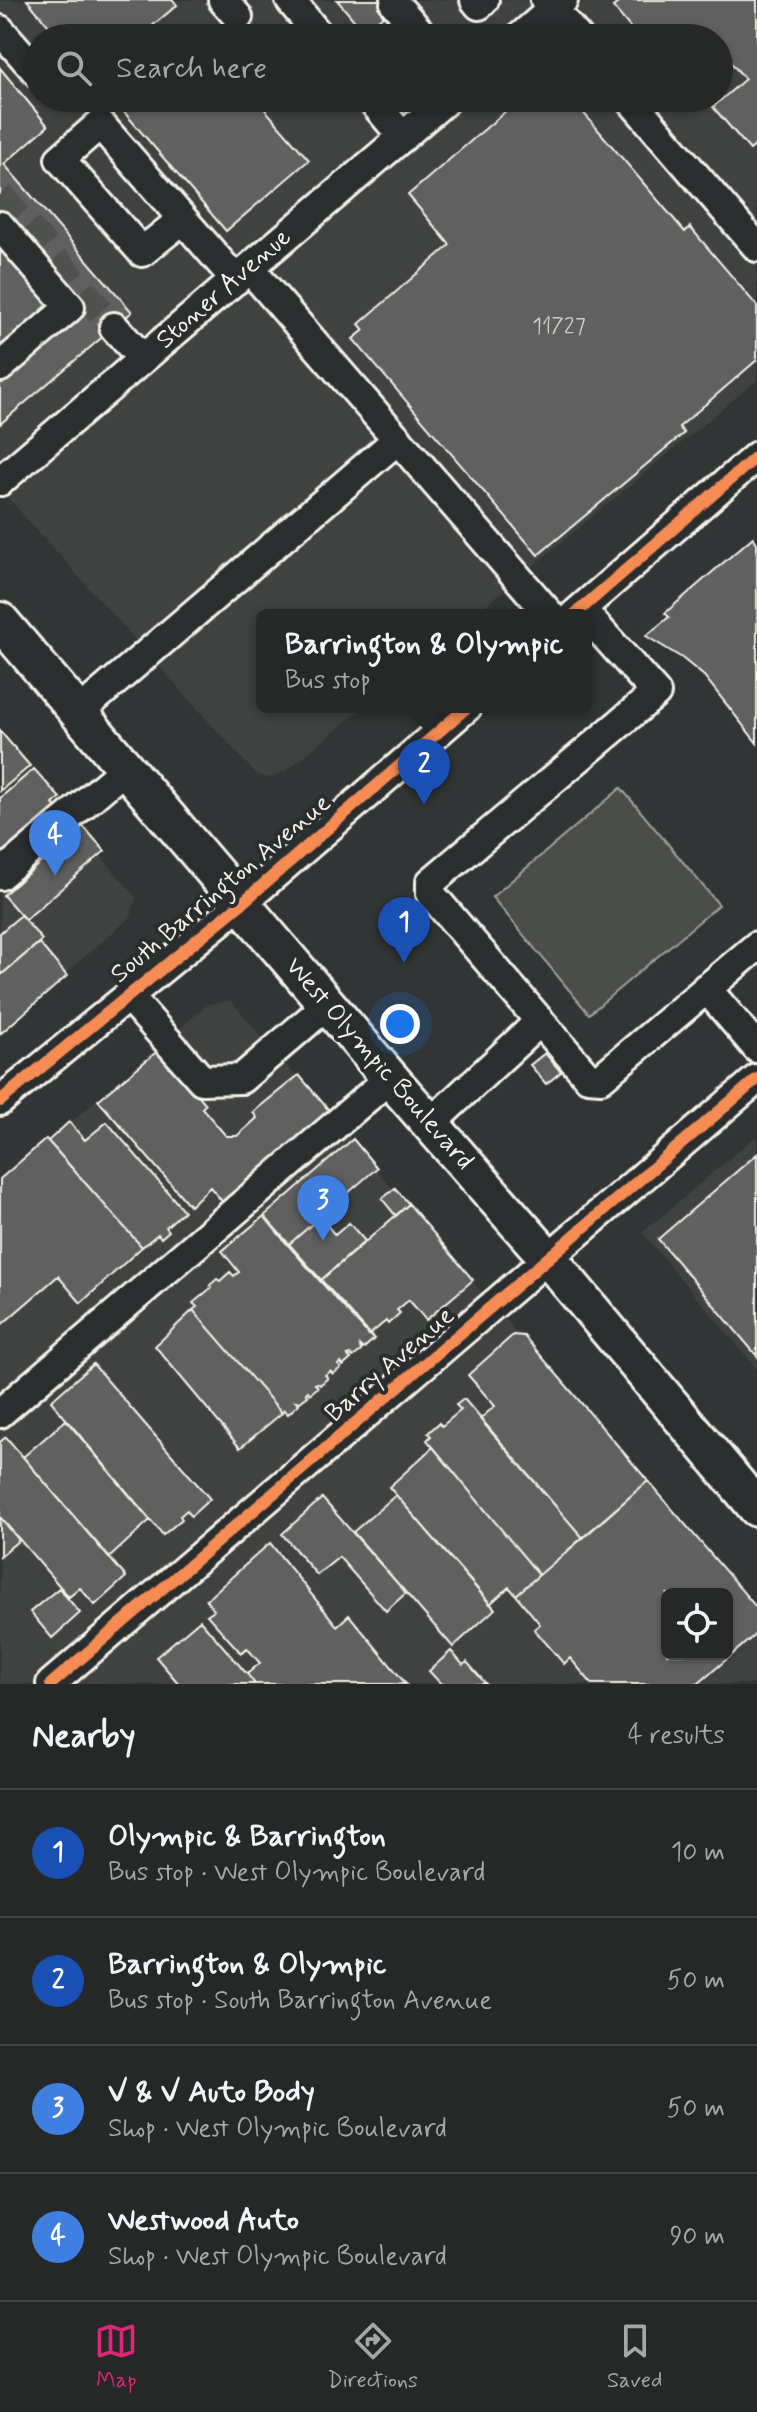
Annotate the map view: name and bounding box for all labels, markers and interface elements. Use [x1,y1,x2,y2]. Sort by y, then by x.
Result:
search box [24,24,733,112]
icon: search [52,46,96,90]
text: Search here [116,49,267,88]
street label: Stoner Avenue [149,221,299,357]
house number: 11727 [532,313,586,341]
popup [256,609,592,713]
text: Barrington & Olympic [285,625,563,664]
text: Bus stop [285,664,371,698]
pin: 2 [398,739,450,805]
street label: South Barrington Avenue [104,786,341,994]
pin: 4 [29,810,81,876]
pin: 1 [378,897,430,963]
street label: West Olympic Boulevard [277,950,481,1178]
your location [380,1004,420,1044]
pin: 3 [297,1175,349,1241]
street label: Barry Avenue [318,1299,462,1431]
map controls [661,1588,733,1660]
button: locate [661,1588,733,1660]
text: Nearby [32,1714,136,1759]
text: 4 results [628,1719,725,1753]
text: Olympic & Barrington [108,1817,386,1856]
text: 1 [52,1836,64,1870]
text: 10 m [671,1836,725,1870]
text: Bus stop · West Olympic Boulevard [108,1856,485,1890]
text: Barrington & Olympic [108,1945,387,1984]
text: 2 [52,1964,64,1998]
text: 50 m [667,1964,725,1998]
text: Bus stop · South Barrington Avenue [108,1984,492,2018]
text: V & V Auto Body [108,2073,315,2112]
text: 3 [52,2092,64,2126]
text: 50 m [667,2092,725,2126]
text: Shop · West Olympic Boulevard [108,2112,447,2146]
text: Westwood Auto [108,2201,299,2240]
text: 4 [50,2220,66,2254]
text: 90 m [670,2220,725,2254]
text: Shop · West Olympic Boulevard [108,2240,447,2274]
tab: Map [94,2319,138,2395]
tab: Directions [327,2319,418,2395]
tab: Saved [607,2319,662,2395]

